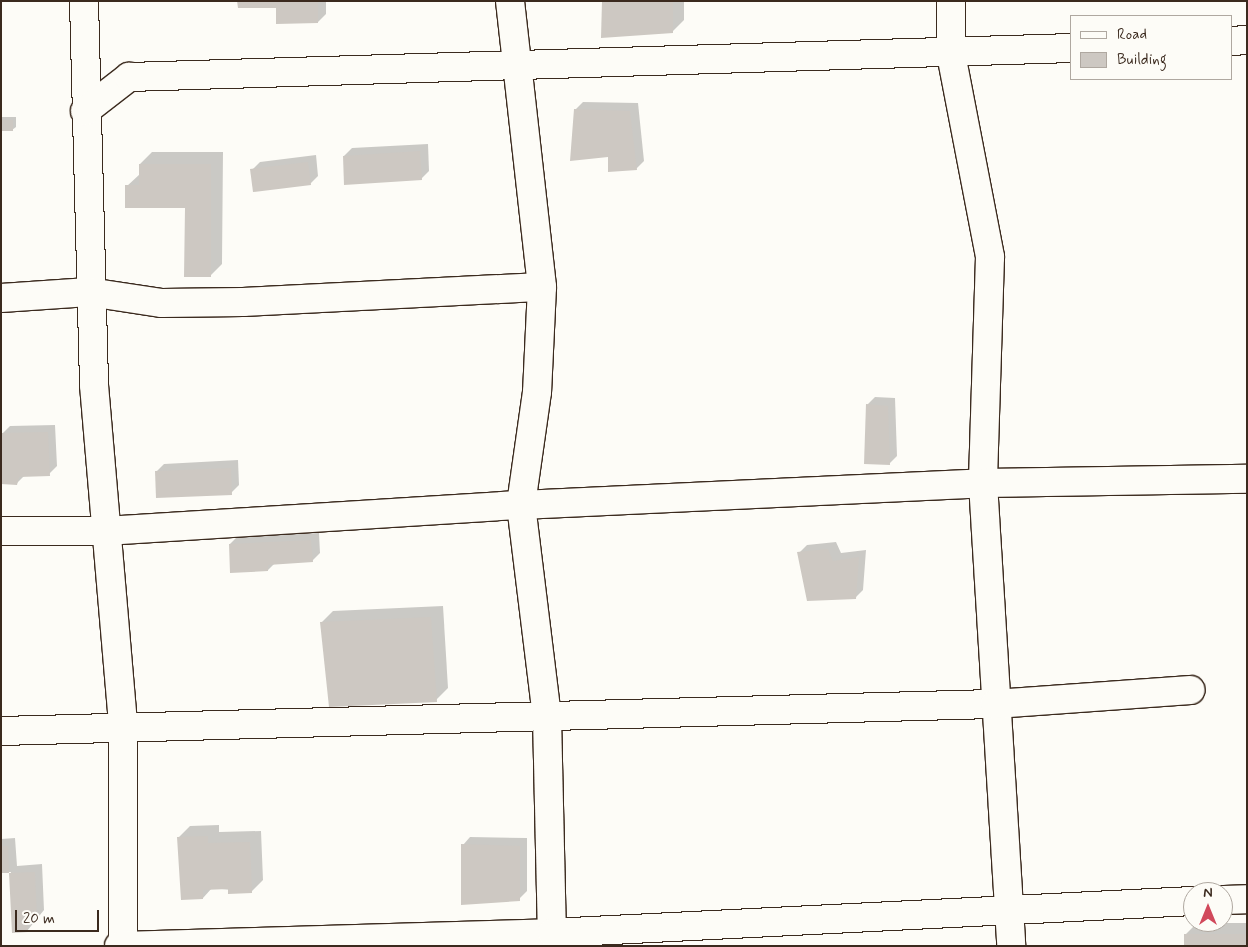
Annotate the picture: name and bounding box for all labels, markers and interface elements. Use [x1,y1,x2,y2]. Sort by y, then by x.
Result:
legend [1070,15,1233,80]
text: Road [1117,25,1147,45]
text: Building [1117,50,1167,70]
north arrow [1183,882,1233,932]
text: N [1203,884,1213,902]
scale bar [18,900,101,932]
text: 20 m [23,909,55,929]

